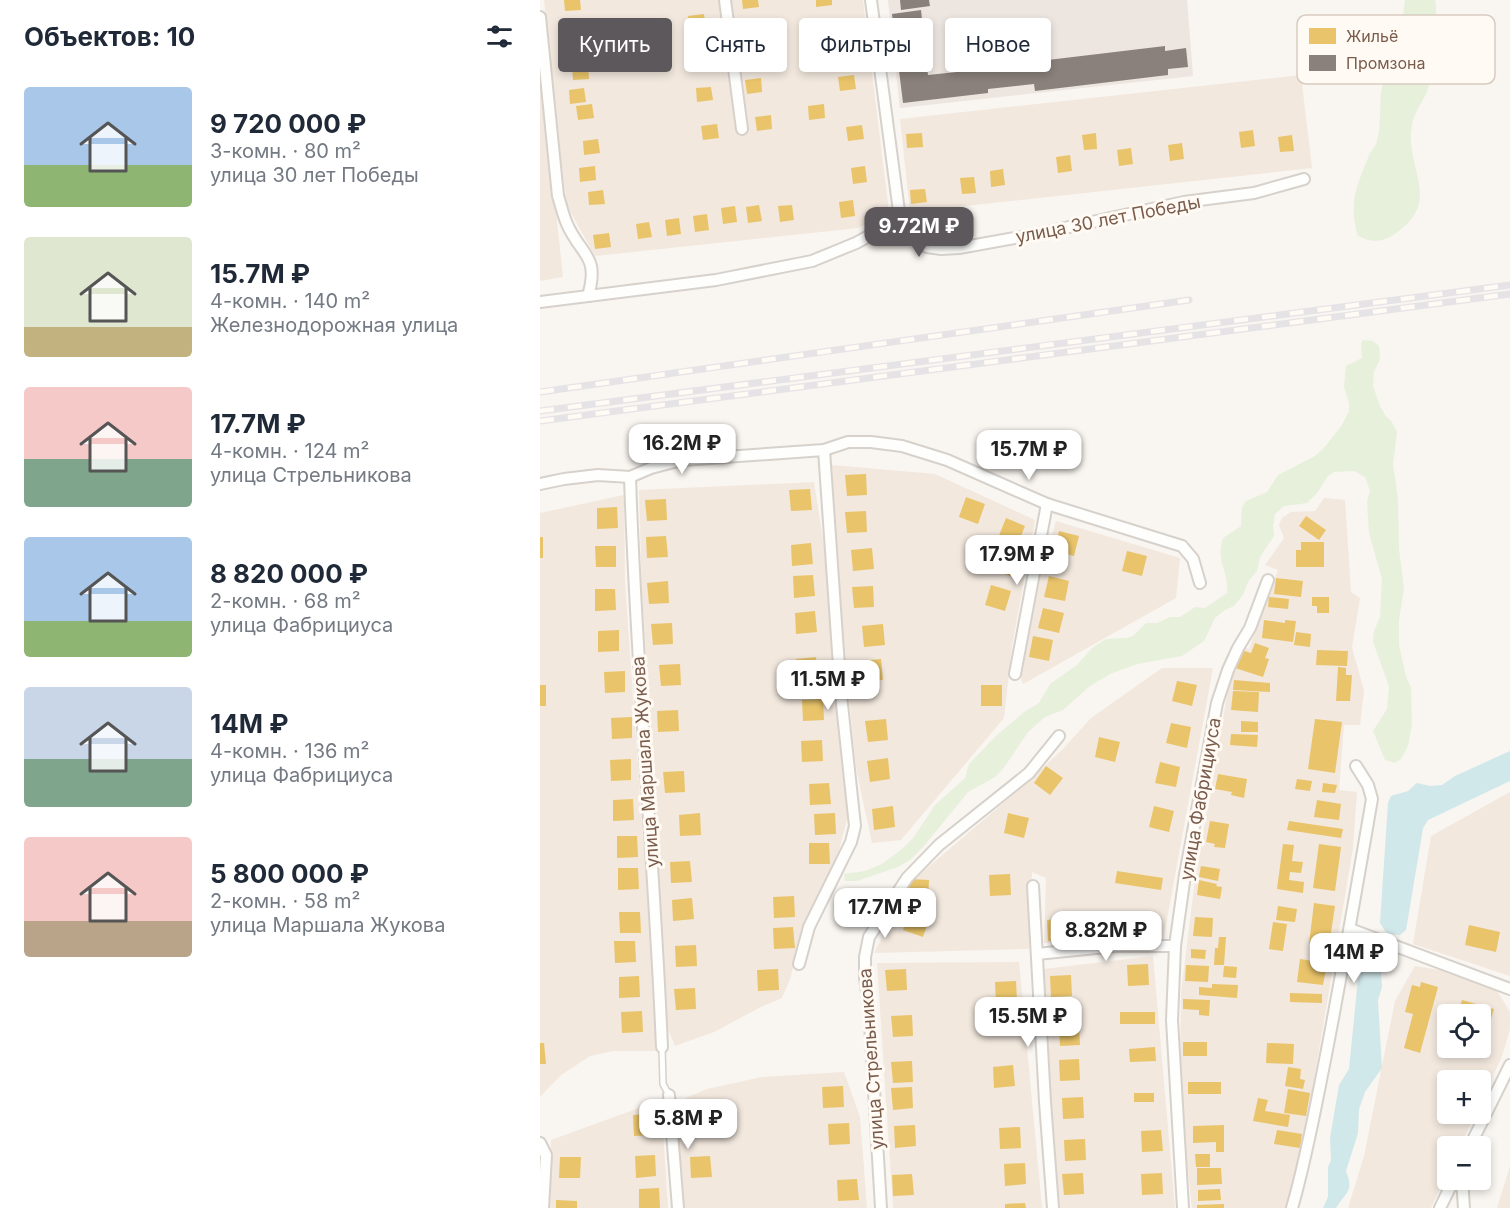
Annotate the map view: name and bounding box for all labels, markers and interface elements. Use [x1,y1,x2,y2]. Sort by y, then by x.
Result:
legend [1297,15,1495,84]
chip: Купить [558,18,672,72]
chip: Снять [684,18,787,72]
chip: Фильтры [799,18,933,72]
chip: Новое [945,18,1051,72]
icon: filters [483,20,516,53]
text: Объектов: 10 [24,21,195,52]
text: Жильё [1346,26,1398,46]
text: Промзона [1346,53,1426,73]
text: 9 720 000 ₽ [210,108,366,139]
icon: home [72,111,144,183]
text: 3-комн. · 80 m² [210,139,361,163]
text: улица 30 лет Победы [210,163,419,187]
street label: улица 30 лет Победы [1014,191,1202,247]
pin: 9.72M ₽ [864,207,974,258]
text: 9.72M ₽ [878,214,960,238]
text: 15.7M ₽ [210,258,310,289]
icon: home [72,261,144,333]
text: 4-комн. · 140 m² [210,289,370,313]
text: Железнодорожная улица [210,313,458,337]
text: 17.7M ₽ [210,408,306,439]
icon: home [72,411,144,483]
pin: 16.2M ₽ [627,424,737,475]
pin: 15.7M ₽ [974,430,1084,481]
text: 16.2M ₽ [643,431,721,455]
text: 15.7M ₽ [991,437,1067,461]
text: 4-комн. · 124 m² [210,439,369,463]
text: улица Стрельникова [210,463,412,487]
pin: 17.9M ₽ [962,535,1072,586]
text: 17.9M ₽ [979,542,1055,566]
text: 8 820 000 ₽ [210,558,368,589]
icon: home [72,561,144,633]
text: 2-комн. · 68 m² [210,589,361,613]
text: улица Фабрициуса [210,613,393,637]
street label: улица Маршала Жукова [627,656,663,868]
pin: 11.5M ₽ [773,660,883,711]
text: 11.5M ₽ [791,667,865,691]
text: 14M ₽ [210,708,288,739]
icon: home [72,711,144,783]
street label: улица Фабрициуса [1175,716,1225,882]
text: 4-комн. · 136 m² [210,739,369,763]
text: улица Фабрициуса [210,763,393,787]
text: 5 800 000 ₽ [210,858,369,889]
icon: home [72,861,144,933]
pin: 17.7M ₽ [830,888,940,939]
text: 2-комн. · 58 m² [210,889,360,913]
text: 17.7M ₽ [848,895,922,919]
pin: 8.82M ₽ [1051,911,1161,962]
text: улица Маршала Жукова [210,913,445,937]
text: 8.82M ₽ [1065,918,1147,942]
pin: 14M ₽ [1312,933,1396,984]
text: 14M ₽ [1324,940,1384,964]
street label: улица Стрельникова [854,968,888,1150]
pin: 15.5M ₽ [973,997,1083,1048]
text: 15.5M ₽ [989,1004,1067,1028]
map controls [1437,1004,1491,1190]
button: locate [1437,1004,1491,1058]
button: + [1437,1070,1491,1124]
pin: 5.8M ₽ [639,1099,737,1150]
text: 5.8M ₽ [653,1106,723,1130]
button: − [1437,1136,1491,1190]

